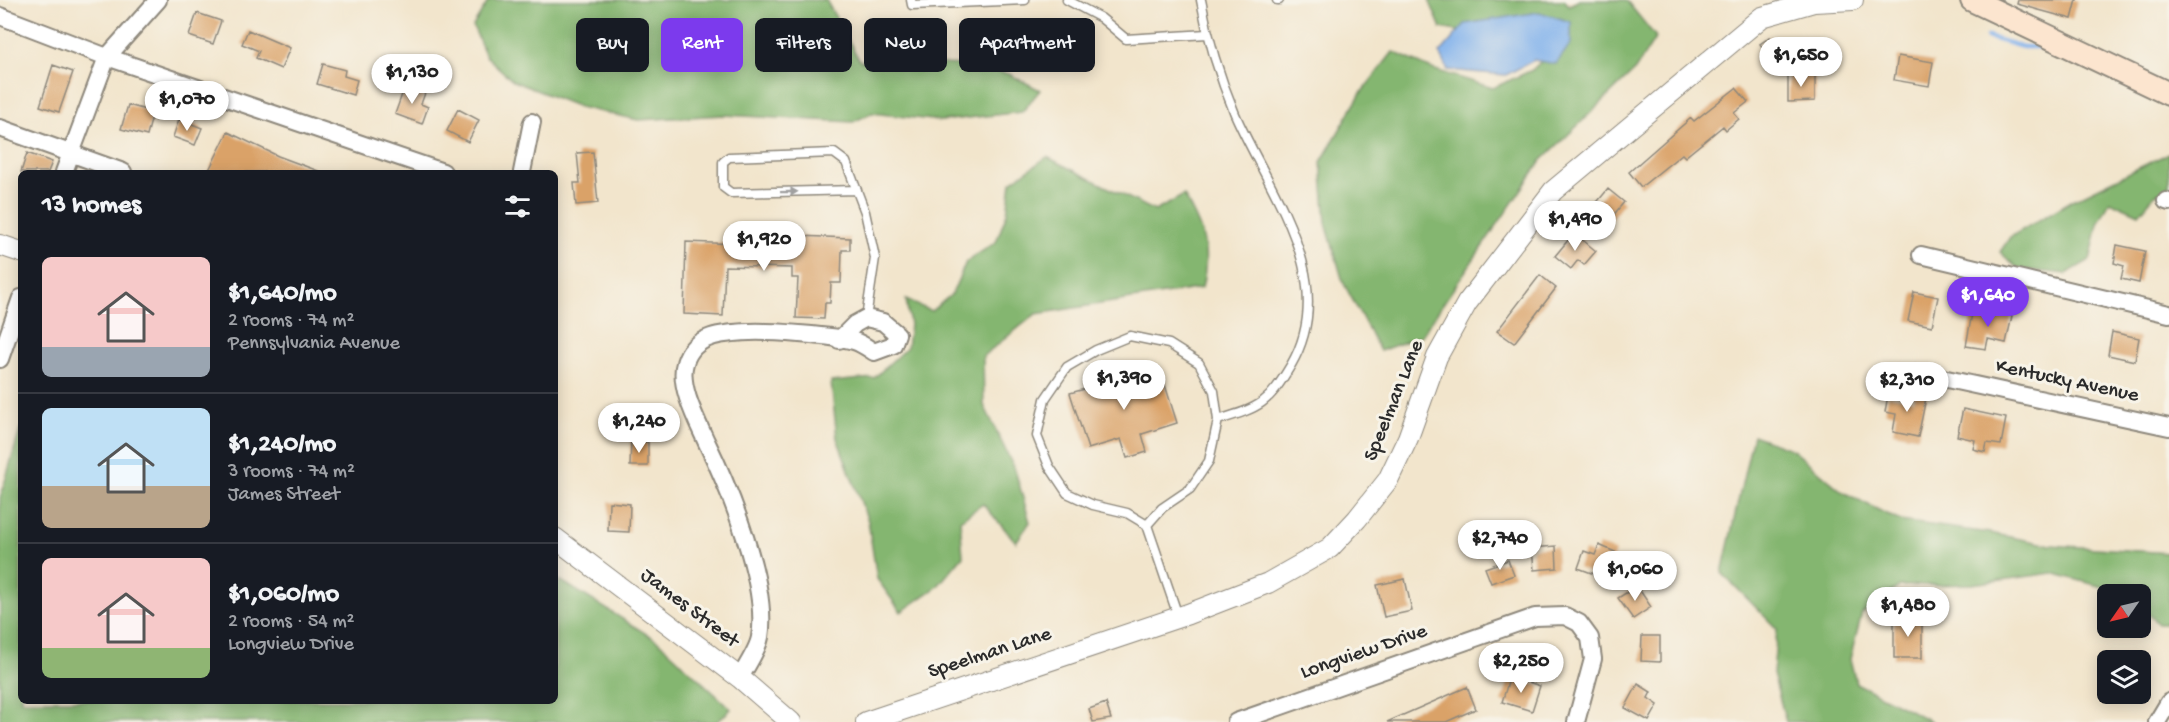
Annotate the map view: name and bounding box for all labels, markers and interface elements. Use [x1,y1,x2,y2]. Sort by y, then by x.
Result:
chip: Buy [576,18,649,72]
chip: Rent [661,18,743,72]
chip: Filters [755,18,852,72]
chip: New [864,18,947,72]
chip: Apartment [959,18,1095,72]
pin: $1,650 [1752,37,1850,88]
text: $1,650 [1773,45,1829,68]
pin: $1,130 [363,54,461,105]
text: $1,130 [385,62,439,85]
pin: $1,070 [138,81,236,132]
text: $1,070 [159,89,215,112]
one-way arrow [780,187,799,197]
icon: filters [501,190,534,223]
text: 13 homes [42,191,141,222]
pin: $1,490 [1526,201,1624,252]
text: $1,490 [1548,209,1602,232]
pin: $1,920 [715,221,813,272]
text: $1,920 [737,229,791,252]
pin: $1,640 [1939,277,2037,328]
text: $1,640/mo [228,279,337,310]
icon: home [90,281,162,353]
text: $1,640 [1961,285,2015,308]
text: 2 rooms · 74 m² [228,310,354,333]
text: Pennsylvania Avenue [228,333,400,356]
street label: Speelman Lane [1359,336,1431,465]
street label: Kentucky Avenue [1993,355,2142,410]
pin: $1,390 [1075,360,1173,411]
pin: $2,310 [1858,362,1956,413]
text: $1,390 [1096,368,1152,391]
text: $2,310 [1880,370,1934,393]
pin: $1,240 [590,403,688,454]
text: $1,240 [612,411,666,434]
text: $1,240/mo [228,430,336,461]
icon: home [90,432,162,504]
text: 3 rooms · 74 m² [228,461,355,484]
text: James Street [228,484,340,507]
pin: $2,740 [1451,520,1549,571]
text: $2,740 [1472,528,1528,551]
pin: $1,060 [1586,551,1684,602]
text: $1,060 [1607,559,1663,582]
street label: James Street [635,564,745,656]
text: $1,060/mo [228,580,339,611]
icon: home [90,582,162,654]
north arrow [2097,584,2151,638]
map controls [2097,584,2151,704]
pin: $1,480 [1859,587,1957,638]
text: $1,480 [1880,595,1936,618]
text: 2 rooms · 54 m² [228,611,355,634]
street label: Longview Drive [1297,619,1432,686]
street label: Speelman Lane [925,622,1056,686]
text: Longview Drive [228,634,354,657]
pin: $2,250 [1472,643,1570,694]
button: layers [2097,650,2151,704]
text: $2,250 [1493,651,1549,674]

